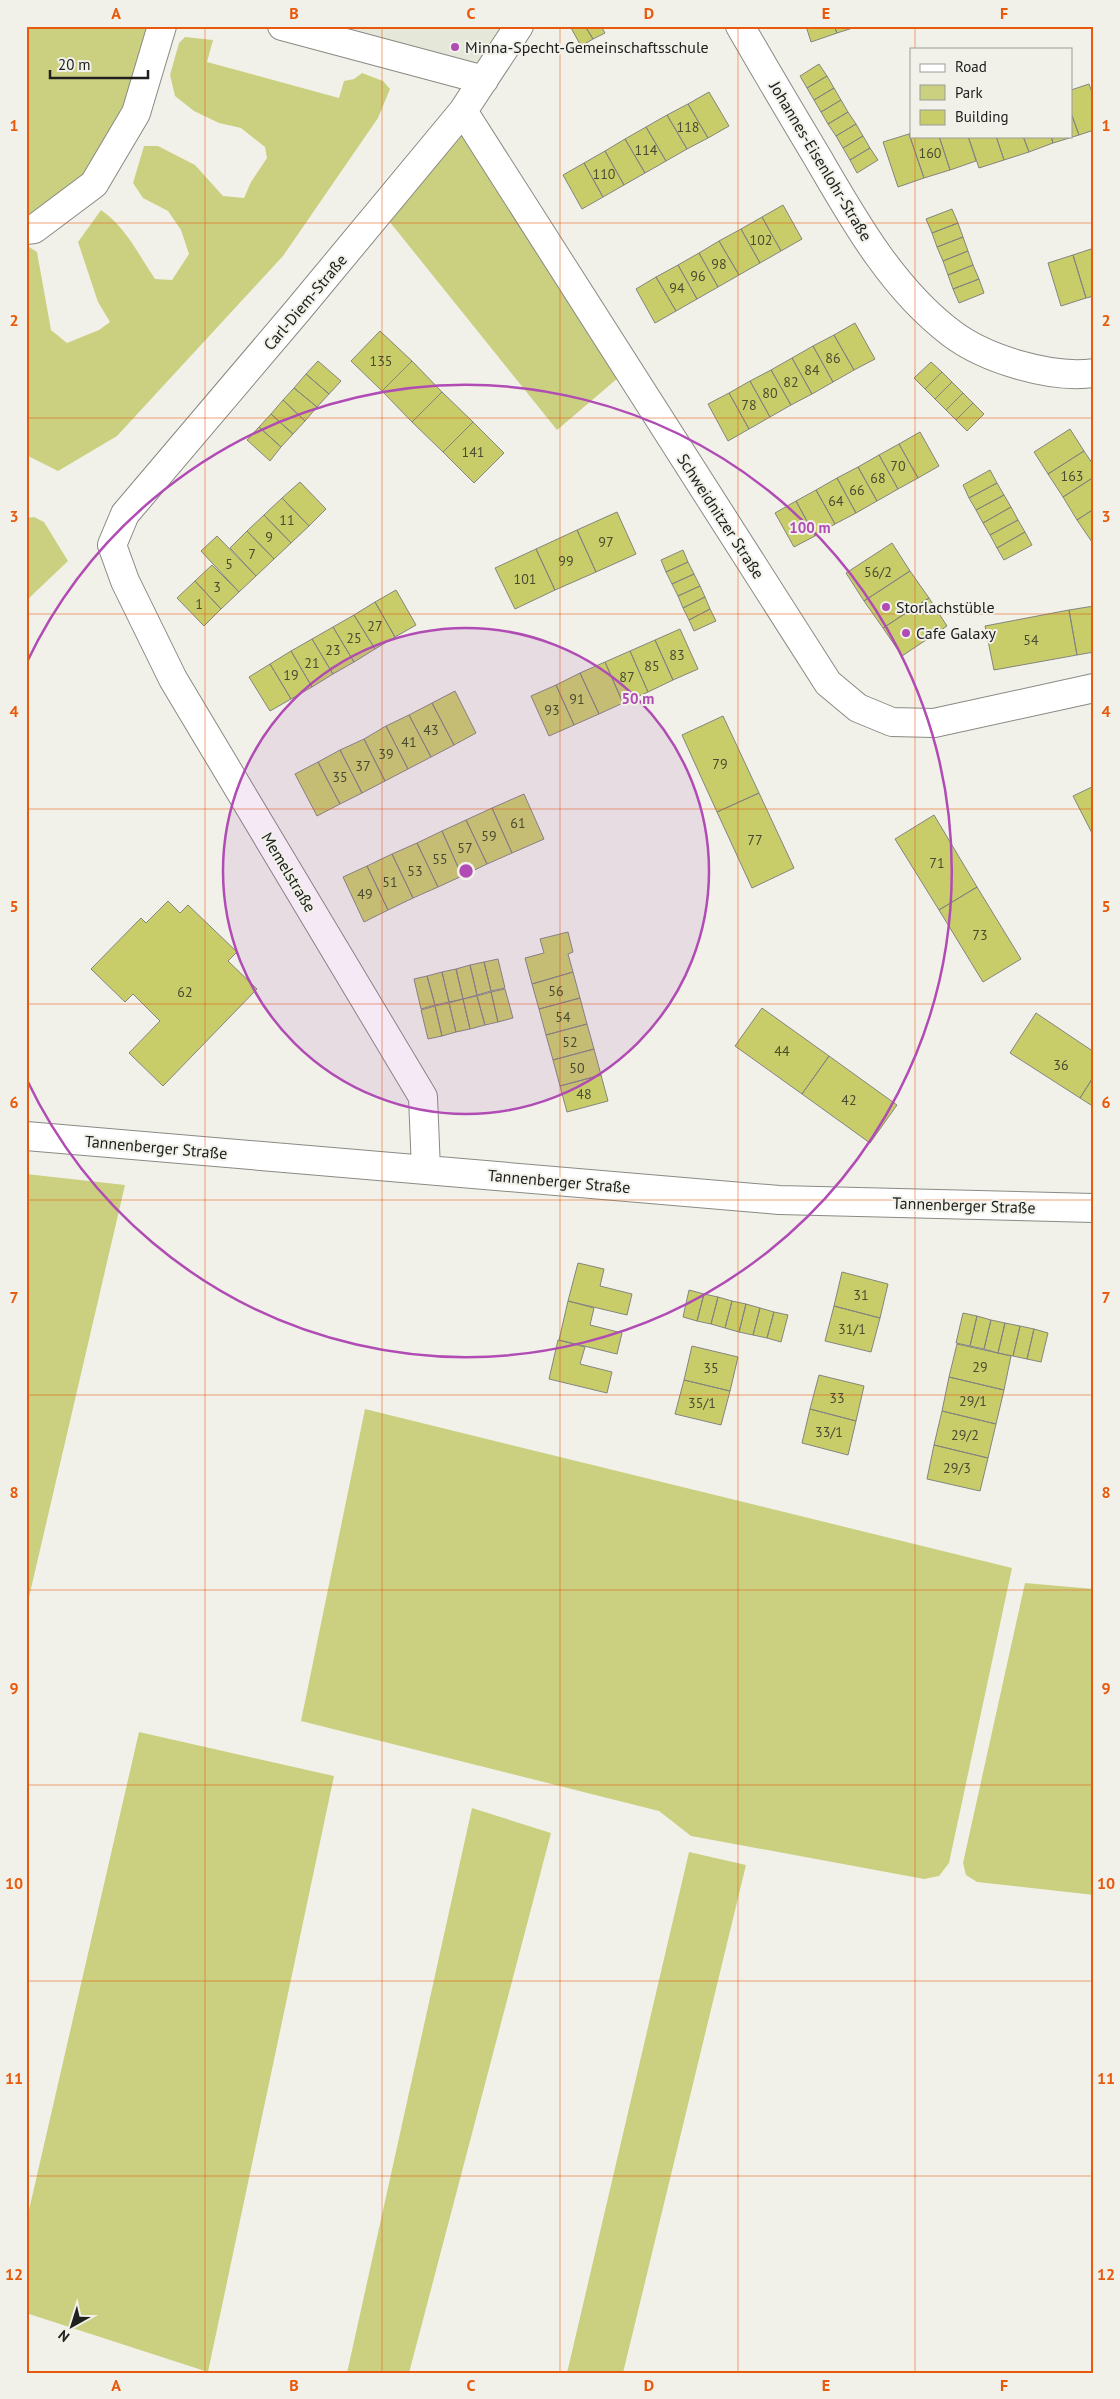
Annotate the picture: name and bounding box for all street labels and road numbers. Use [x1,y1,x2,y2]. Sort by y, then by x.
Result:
street label: Johannes-Eisenlohr-Straße [765,77,877,244]
street label: Carl-Diem-Straße [259,250,351,354]
street label: Schweidnitzer Straße [673,450,769,582]
street label: Memelstraße [257,828,321,916]
street label: Tannenberger Straße [84,1131,228,1163]
street label: Tannenberger Straße [487,1165,631,1197]
street label: Tannenberger Straße [892,1193,1036,1217]

